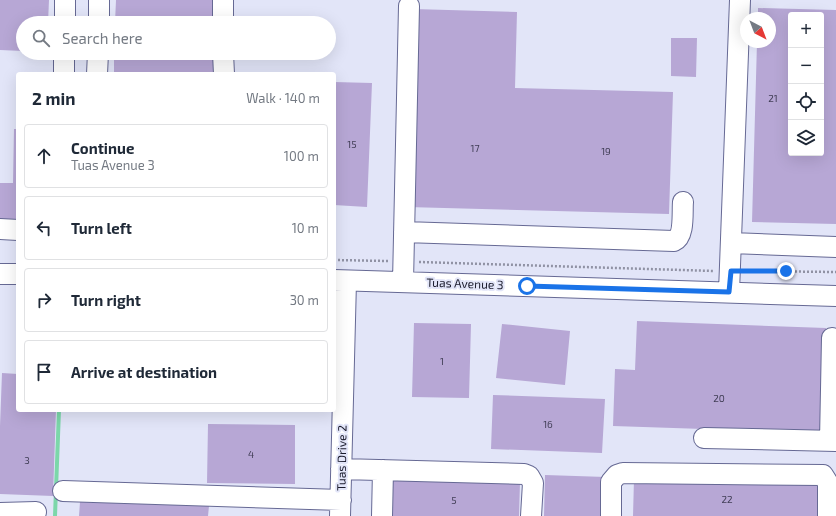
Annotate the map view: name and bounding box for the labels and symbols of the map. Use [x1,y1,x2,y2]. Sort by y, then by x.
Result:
north arrow [740,12,776,48]
house number: 21 [768,92,778,104]
house number: 15 [347,138,357,150]
house number: 17 [470,142,480,154]
house number: 19 [601,145,611,157]
route end [777,262,795,280]
street label: Tuas Avenue 3 [426,275,504,291]
route start [518,277,536,295]
house number: 1 [440,355,444,367]
house number: 20 [713,392,725,404]
house number: 16 [543,418,553,430]
street label: Tuas Drive 2 [333,425,349,491]
house number: 4 [248,448,254,460]
house number: 3 [24,454,30,466]
house number: 22 [721,493,733,505]
house number: 5 [451,494,457,506]

